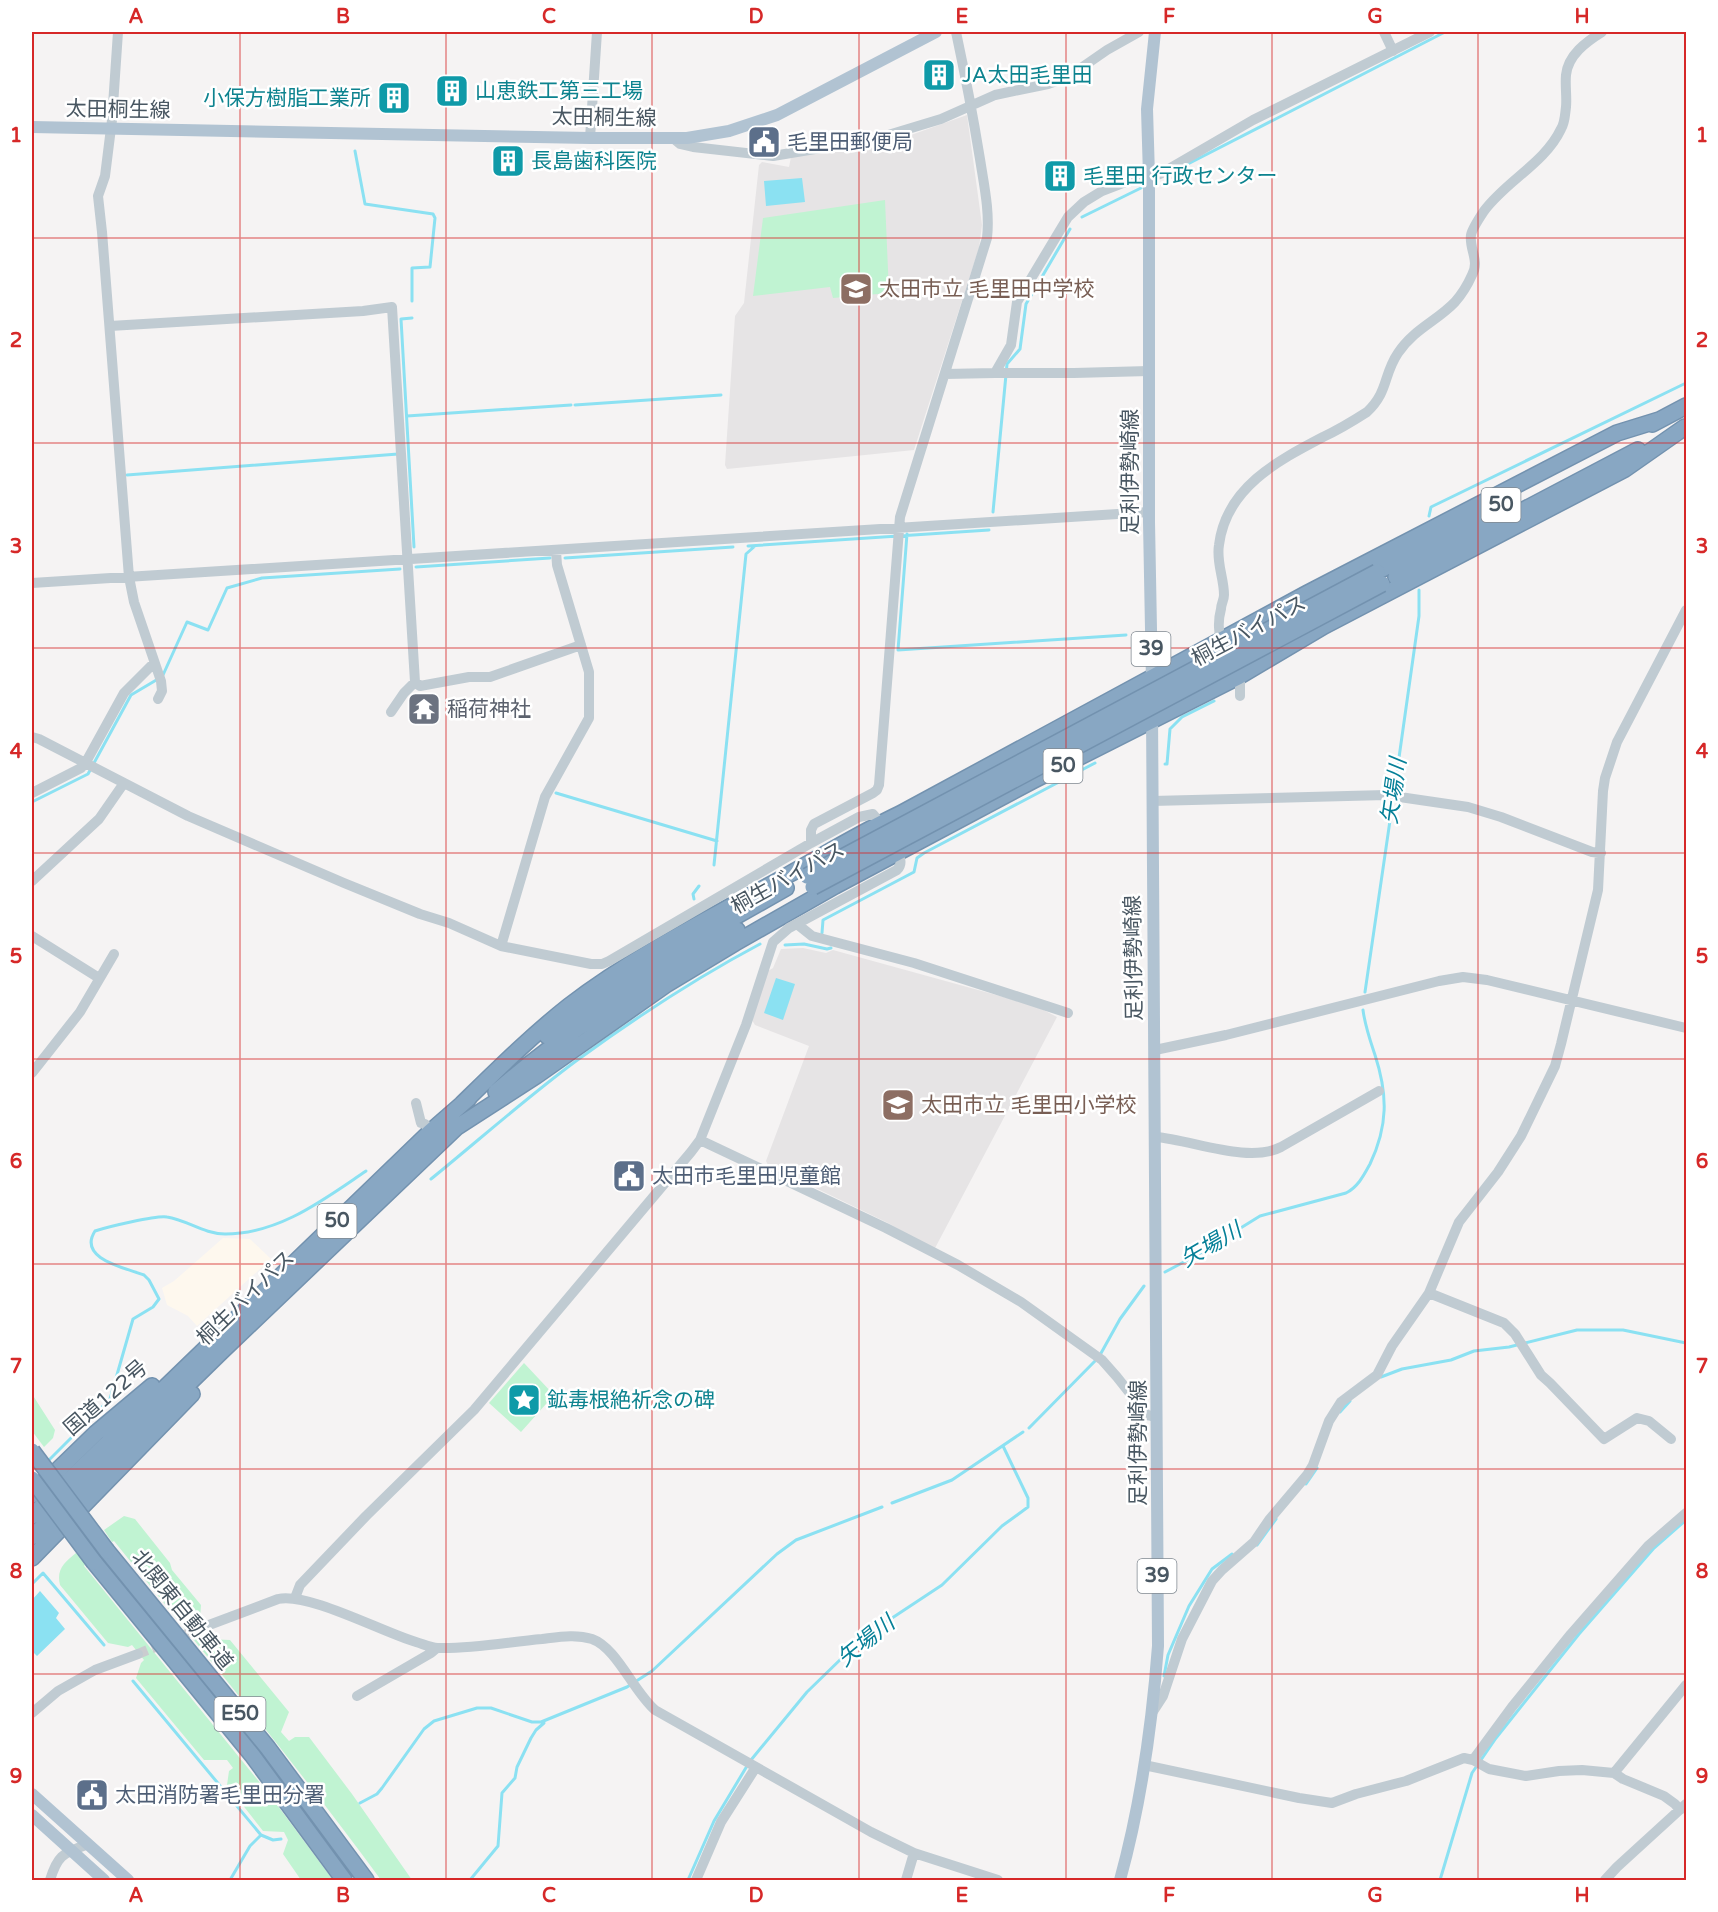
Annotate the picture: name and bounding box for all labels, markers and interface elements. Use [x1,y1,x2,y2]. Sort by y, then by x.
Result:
text: A [129,5,144,29]
text: B [336,5,350,29]
text: C [542,5,556,29]
text: D [748,5,764,29]
text: E [956,5,969,29]
text: F [1163,5,1175,29]
text: G [1367,5,1383,29]
text: H [1574,5,1590,29]
building icon: JA太田毛里田 [921,57,957,93]
place label: JA太田毛里田 [962,63,1092,88]
building icon: 山恵鉄工第三工場 [434,73,470,109]
place label: 山恵鉄工第三工場 [475,79,643,104]
building icon: 小保方樹脂工業所 [376,80,412,116]
place label: 小保方樹脂工業所 [203,86,371,111]
street label: 太田桐生線 [65,97,171,123]
street label: 太田桐生線 [551,105,657,131]
text: 1 [10,124,22,148]
public building icon: 毛里田郵便局 [746,124,782,160]
text: 1 [1696,124,1708,148]
place label: 毛里田郵便局 [787,130,913,155]
building icon: 長島歯科医院 [490,143,526,179]
place label: 長島歯科医院 [531,149,657,174]
building icon: 毛里田 行政センター [1042,158,1078,194]
place label: 毛里田 行政センター [1083,164,1277,189]
school or university icon: 太田市立 毛里田中学校 [838,271,874,307]
place label: 太田市立 毛里田中学校 [879,277,1094,302]
text: 2 [10,329,22,353]
text: 2 [1696,329,1708,353]
street label: 足利伊勢崎線 [1118,409,1143,535]
road number: 50 [1482,488,1520,522]
text: 3 [10,535,22,559]
text: 3 [1696,535,1708,559]
street label: 桐生バイパス [1188,590,1310,672]
road number: 39 [1132,632,1170,666]
temple icon: 稲荷神社 [406,691,442,727]
place label: 稲荷神社 [447,697,531,722]
text: 4 [10,740,23,764]
text: 4 [1696,740,1709,764]
road number: 50 [1044,749,1082,783]
water label: 矢場川 [1377,755,1412,825]
street label: 桐生バイパス [727,837,849,919]
street label: 足利伊勢崎線 [1120,895,1148,1021]
text: 5 [10,945,22,969]
text: 5 [1696,945,1708,969]
school or university icon: 太田市立 毛里田小学校 [880,1087,916,1123]
place label: 太田市立 毛里田小学校 [921,1093,1136,1118]
text: 6 [10,1150,22,1174]
text: 6 [1696,1150,1708,1174]
public building icon: 太田市毛里田児童館 [611,1158,647,1194]
place label: 太田市毛里田児童館 [652,1164,841,1189]
road number: 50 [318,1204,356,1238]
water label: 矢場川 [1176,1216,1248,1273]
street label: 桐生バイパス [192,1245,300,1351]
text: 7 [10,1355,22,1379]
street label: 国道122号 [59,1355,153,1441]
text: 7 [1696,1355,1708,1379]
street label: 足利伊勢崎線 [1126,1380,1151,1506]
place icon: 鉱毒根絶祈念の碑 [506,1382,542,1418]
place label: 鉱毒根絶祈念の碑 [547,1388,715,1413]
street label: 北関東自動車道 [126,1545,238,1675]
road number: 39 [1138,1559,1176,1593]
text: 8 [10,1560,22,1584]
text: 8 [1696,1560,1708,1584]
water label: 矢場川 [832,1609,901,1672]
road number: E50 [214,1697,266,1731]
text: 9 [10,1765,22,1789]
text: 9 [1696,1765,1708,1789]
public building icon: 太田消防署毛里田分署 [74,1777,110,1813]
place label: 太田消防署毛里田分署 [115,1783,325,1808]
text: A [129,1884,144,1908]
text: B [336,1884,350,1908]
text: C [542,1884,556,1908]
text: D [748,1884,764,1908]
text: E [956,1884,969,1908]
text: F [1163,1884,1175,1908]
text: G [1367,1884,1383,1908]
text: H [1574,1884,1590,1908]

